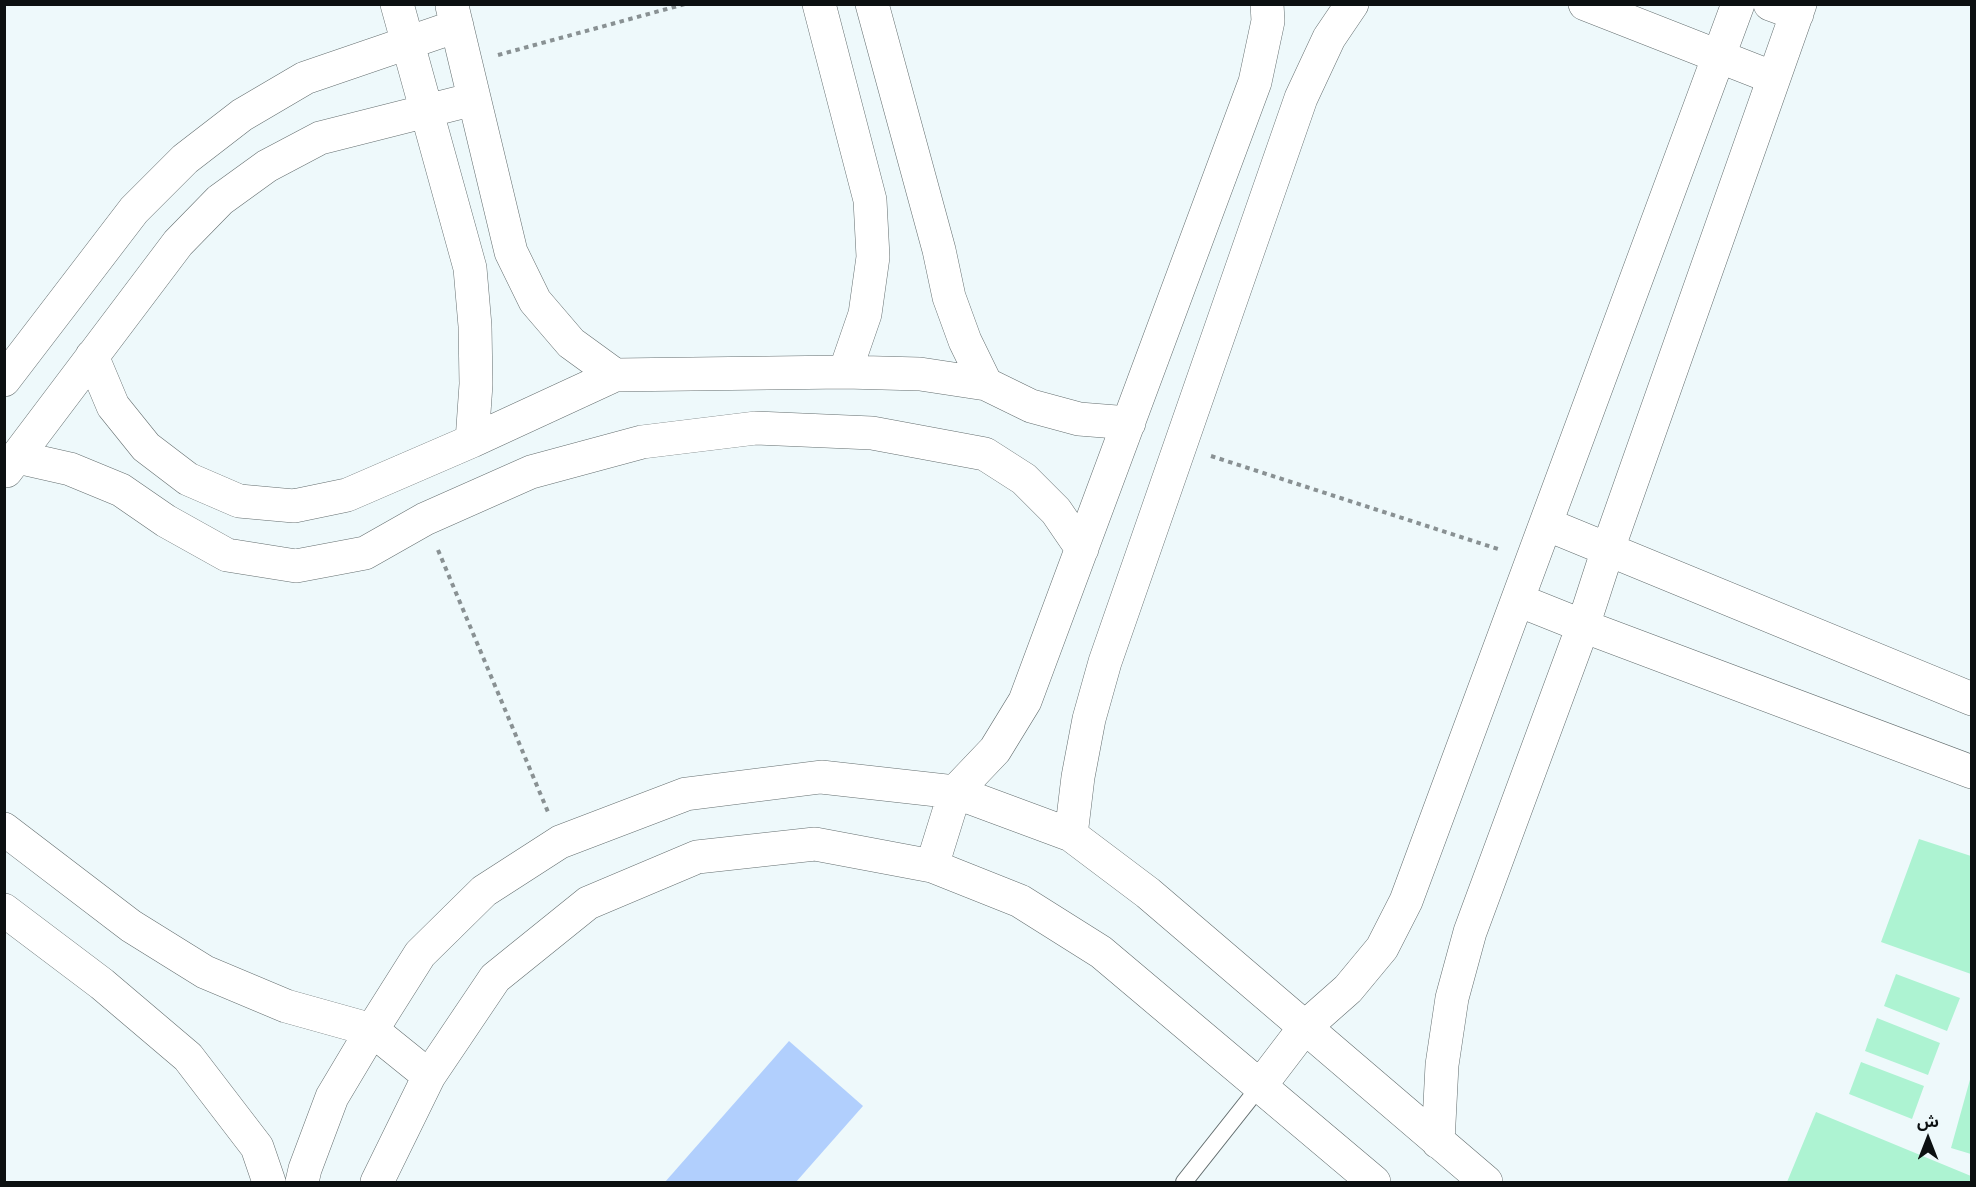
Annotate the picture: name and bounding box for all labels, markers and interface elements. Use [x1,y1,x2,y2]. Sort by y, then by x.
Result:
north arrow [1898,1109,1958,1169]
text: ش [1917,1111,1939,1131]

